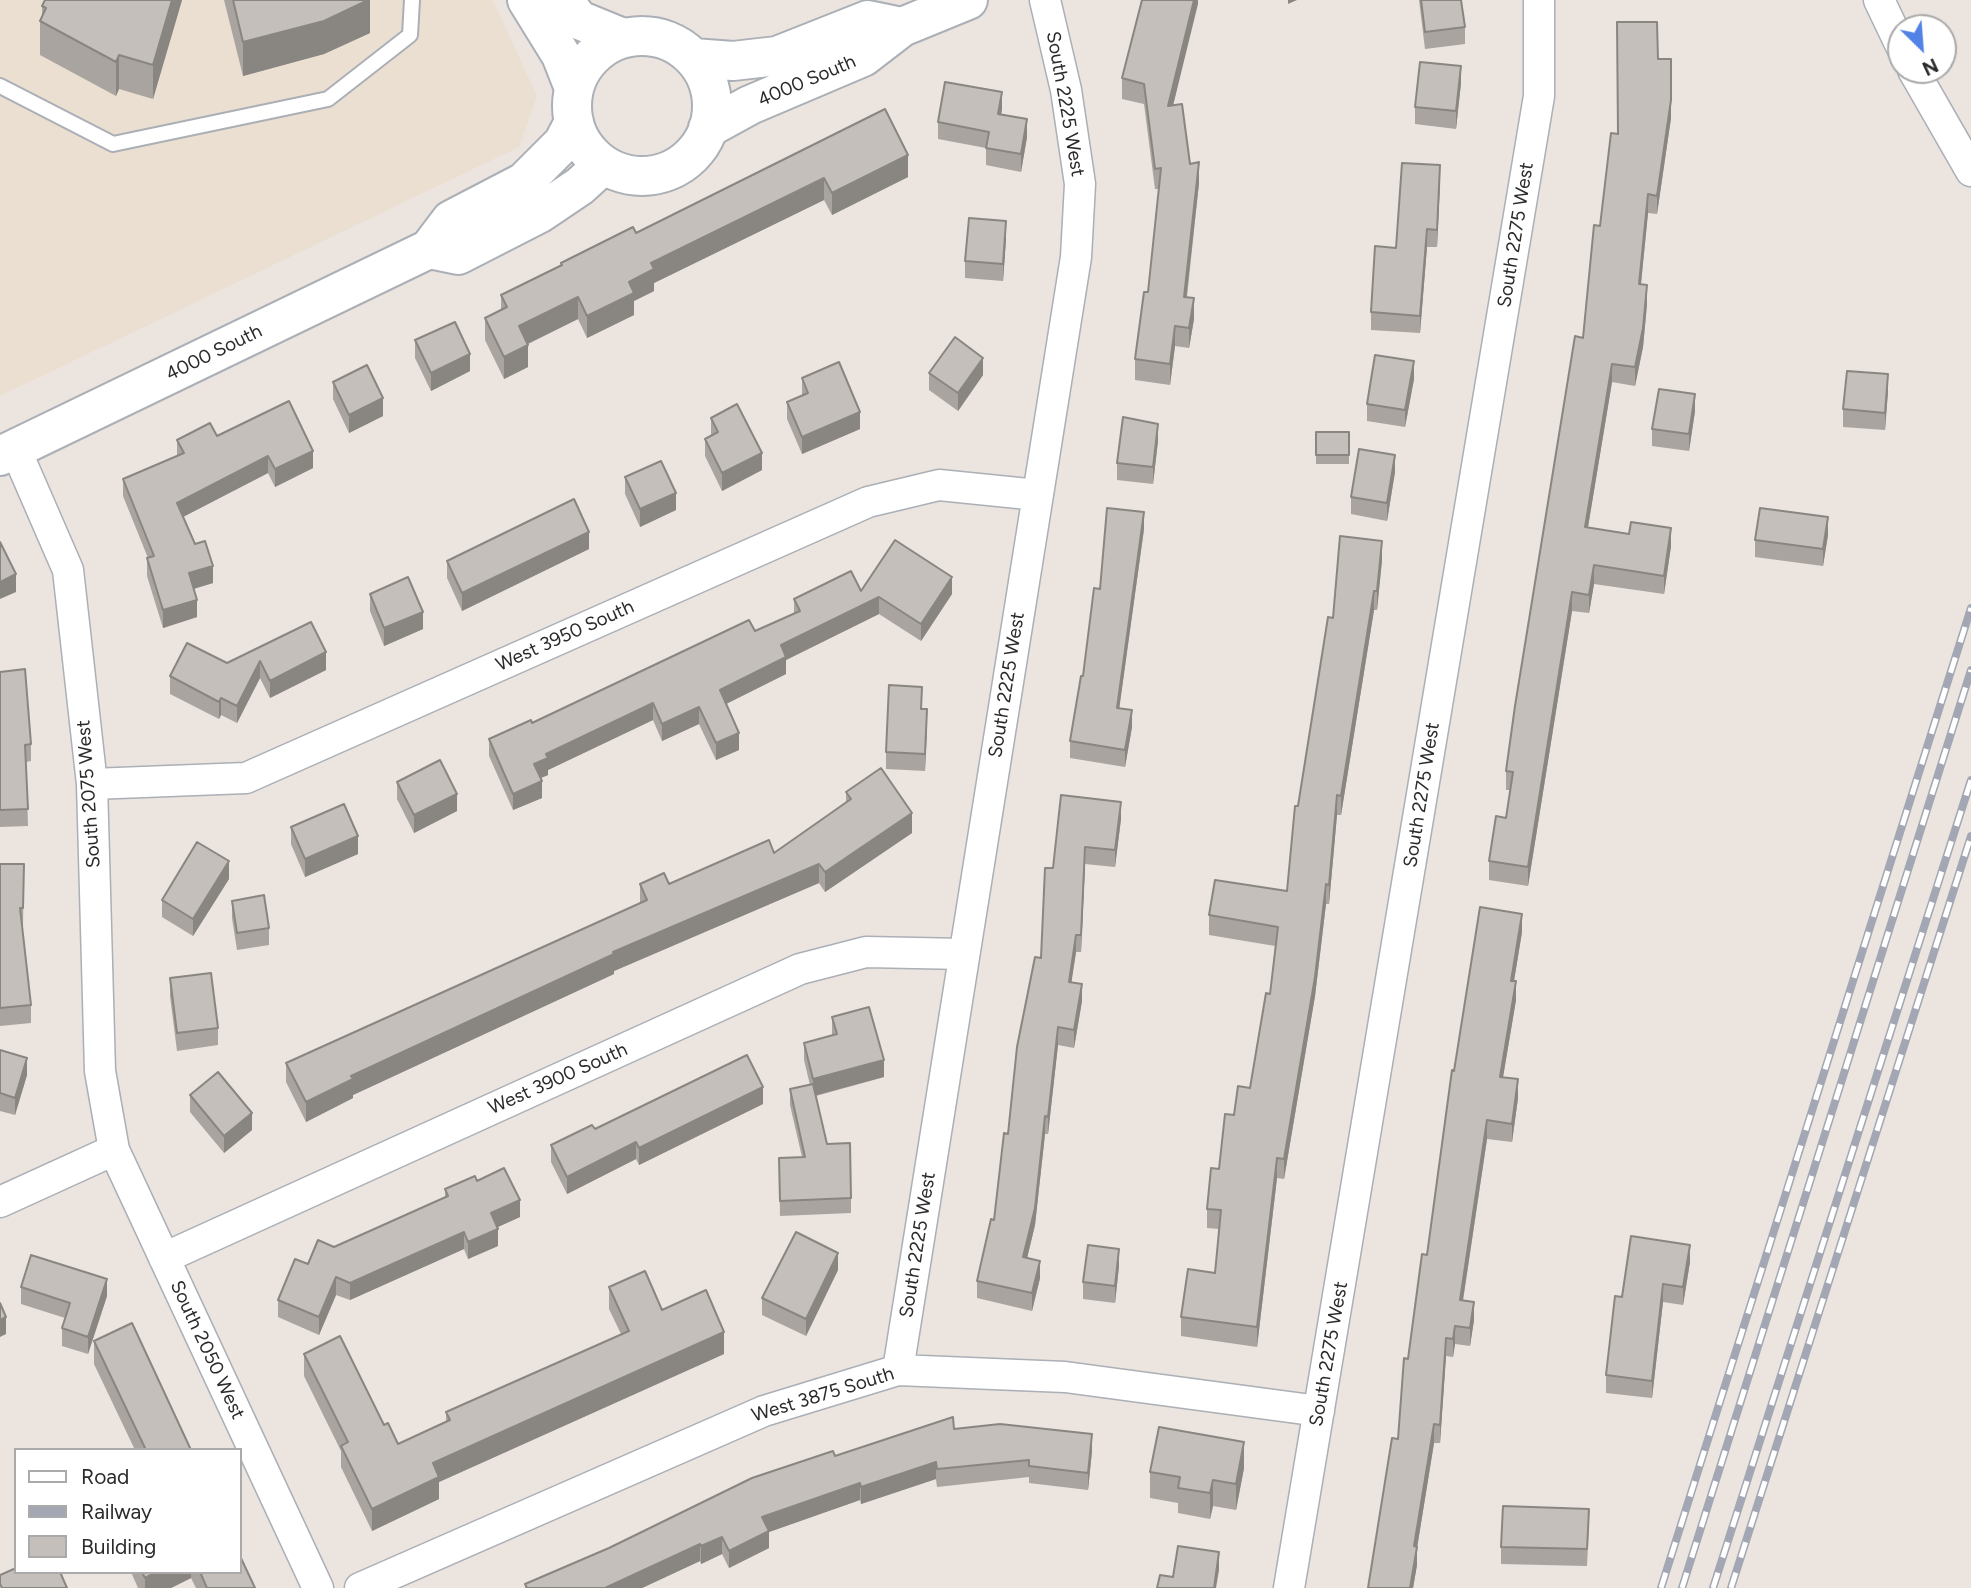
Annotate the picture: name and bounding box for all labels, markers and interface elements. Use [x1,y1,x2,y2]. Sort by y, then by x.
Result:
north arrow [1887,14,1957,84]
street label: South 2225 West [1041,30,1089,178]
street label: 4000 South [755,50,859,112]
text: N [1919,53,1942,80]
street label: South 2275 West [1493,161,1539,309]
street label: 4000 South [162,320,266,386]
street label: West 3950 South [493,595,637,677]
street label: South 2225 West [984,611,1030,759]
street label: South 2075 West [72,719,106,869]
street label: South 2275 West [1399,721,1445,869]
street label: West 3900 South [485,1038,631,1120]
street label: South 2225 West [895,1171,941,1319]
street label: South 2050 West [165,1277,249,1423]
street label: South 2275 West [1305,1280,1353,1428]
street label: West 3875 South [749,1363,897,1427]
legend [14,1448,242,1574]
text: Road [81,1464,129,1489]
text: Railway [81,1499,152,1524]
text: Building [81,1534,156,1559]

